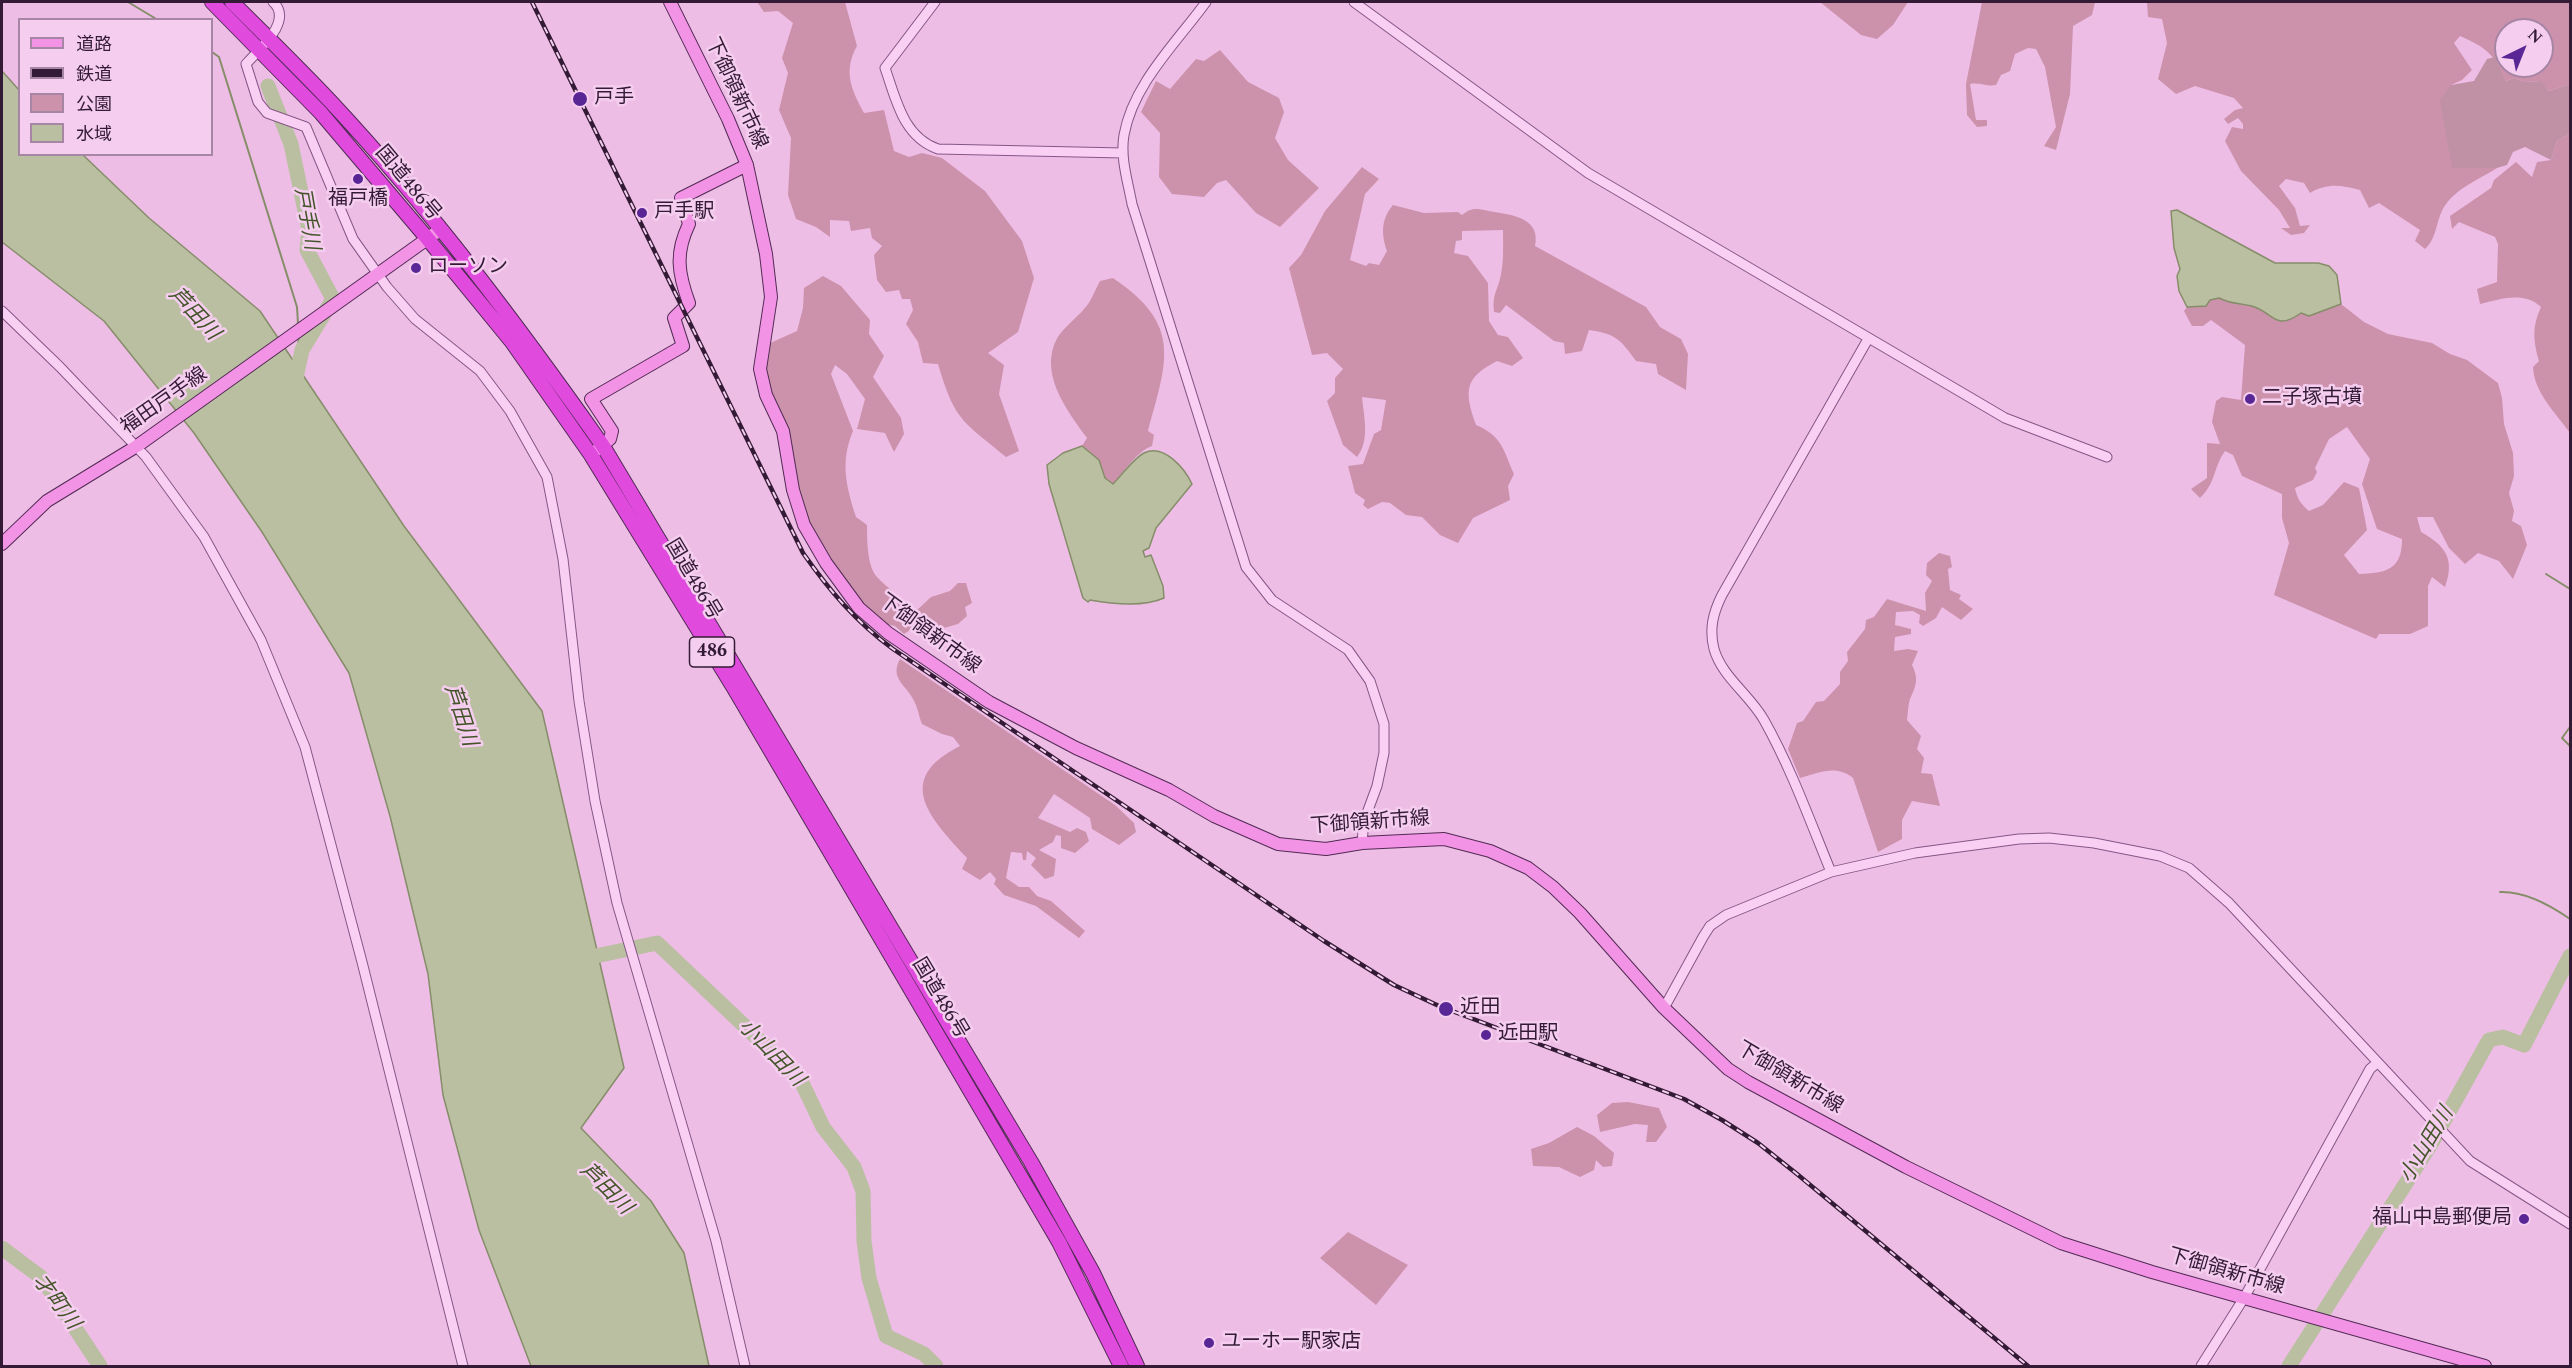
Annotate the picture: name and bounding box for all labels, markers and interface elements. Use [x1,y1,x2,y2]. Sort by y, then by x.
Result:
legend [18,18,213,156]
north arrow [2494,18,2554,78]
text: N [2522,23,2548,50]
text: 道路 [76,31,112,58]
street label: 下御領新市線 [699,35,771,153]
text: 鉄道 [76,61,112,88]
place label: 戸手 [594,87,634,111]
marker: 戸手 [571,90,589,108]
text: 公園 [76,91,112,118]
text: 水域 [76,121,112,148]
street label: 国道486号 [369,142,445,226]
marker: 福戸橋 [351,172,365,186]
water label: 戸手川 [287,186,323,252]
place label: 福戸橋 [328,188,388,212]
place label: 戸手駅 [654,201,714,225]
marker: 戸手駅 [635,206,649,220]
place label: ローソン [428,256,508,280]
marker: ローソン [409,261,423,275]
water label: 芦田川 [162,283,224,347]
street label: 福田戸手線 [117,363,213,441]
place label: 二子塚古墳 [2262,387,2362,411]
marker: 二子塚古墳 [2243,392,2257,406]
street label: 国道486号 [659,535,725,625]
street label: 下御領新市線 [873,590,985,680]
road number: 486 [690,637,734,667]
water label: 芦田川 [437,682,481,750]
street label: 下御領新市線 [1309,808,1431,840]
street label: 国道486号 [906,954,972,1044]
place label: 近田 [1460,997,1500,1021]
marker: 近田 [1437,1000,1455,1018]
water label: 小山田川 [732,1015,808,1093]
place label: 近田駅 [1498,1023,1558,1047]
marker: 近田駅 [1479,1028,1493,1042]
street label: 下御領新市線 [1731,1038,1847,1120]
water label: 小山田川 [2396,1104,2460,1188]
water label: 芦田川 [574,1159,636,1221]
place label: 福山中島郵便局 [2372,1207,2512,1231]
marker: 福山中島郵便局 [2517,1212,2531,1226]
street label: 下御領新市線 [2165,1245,2287,1301]
water label: 才町川 [26,1270,84,1336]
place label: ユーホー駅家店 [1221,1331,1361,1355]
marker: ユーホー駅家店 [1202,1336,1216,1350]

